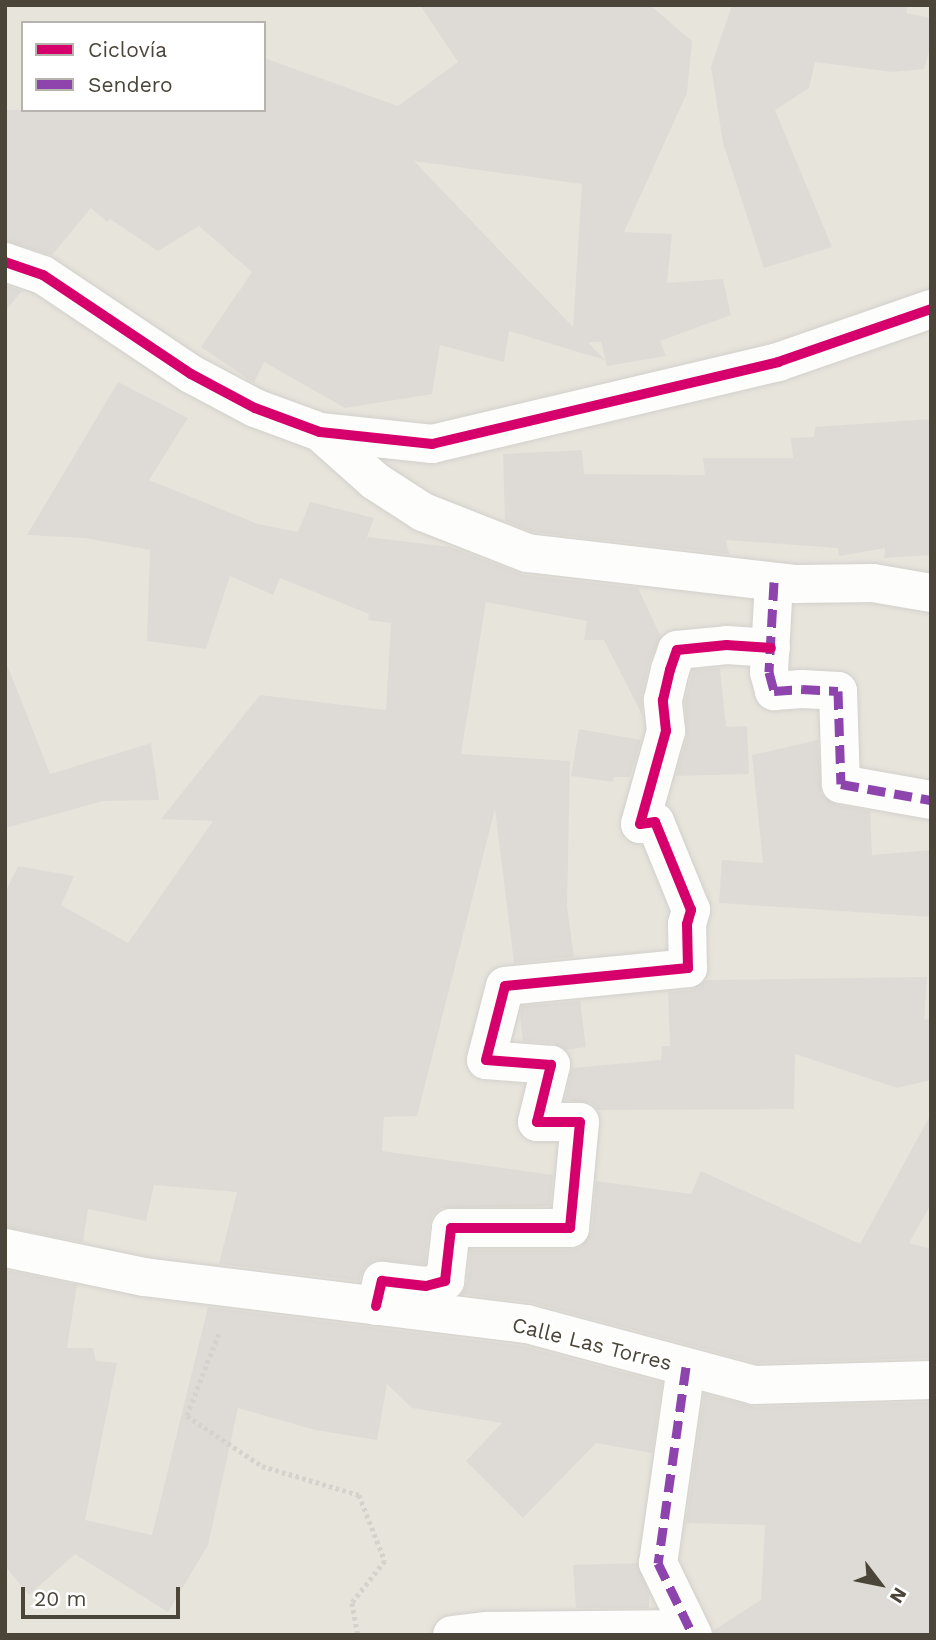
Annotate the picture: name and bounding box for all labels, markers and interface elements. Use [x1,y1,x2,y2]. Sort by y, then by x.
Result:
legend [21,21,266,112]
text: Ciclovía [88,37,167,62]
text: Sendero [88,72,173,97]
street label: Calle Las Torres [509,1312,675,1376]
north arrow [845,1549,915,1619]
scale bar [24,1574,184,1618]
text: N [885,1583,912,1607]
text: 20 m [34,1586,86,1611]

